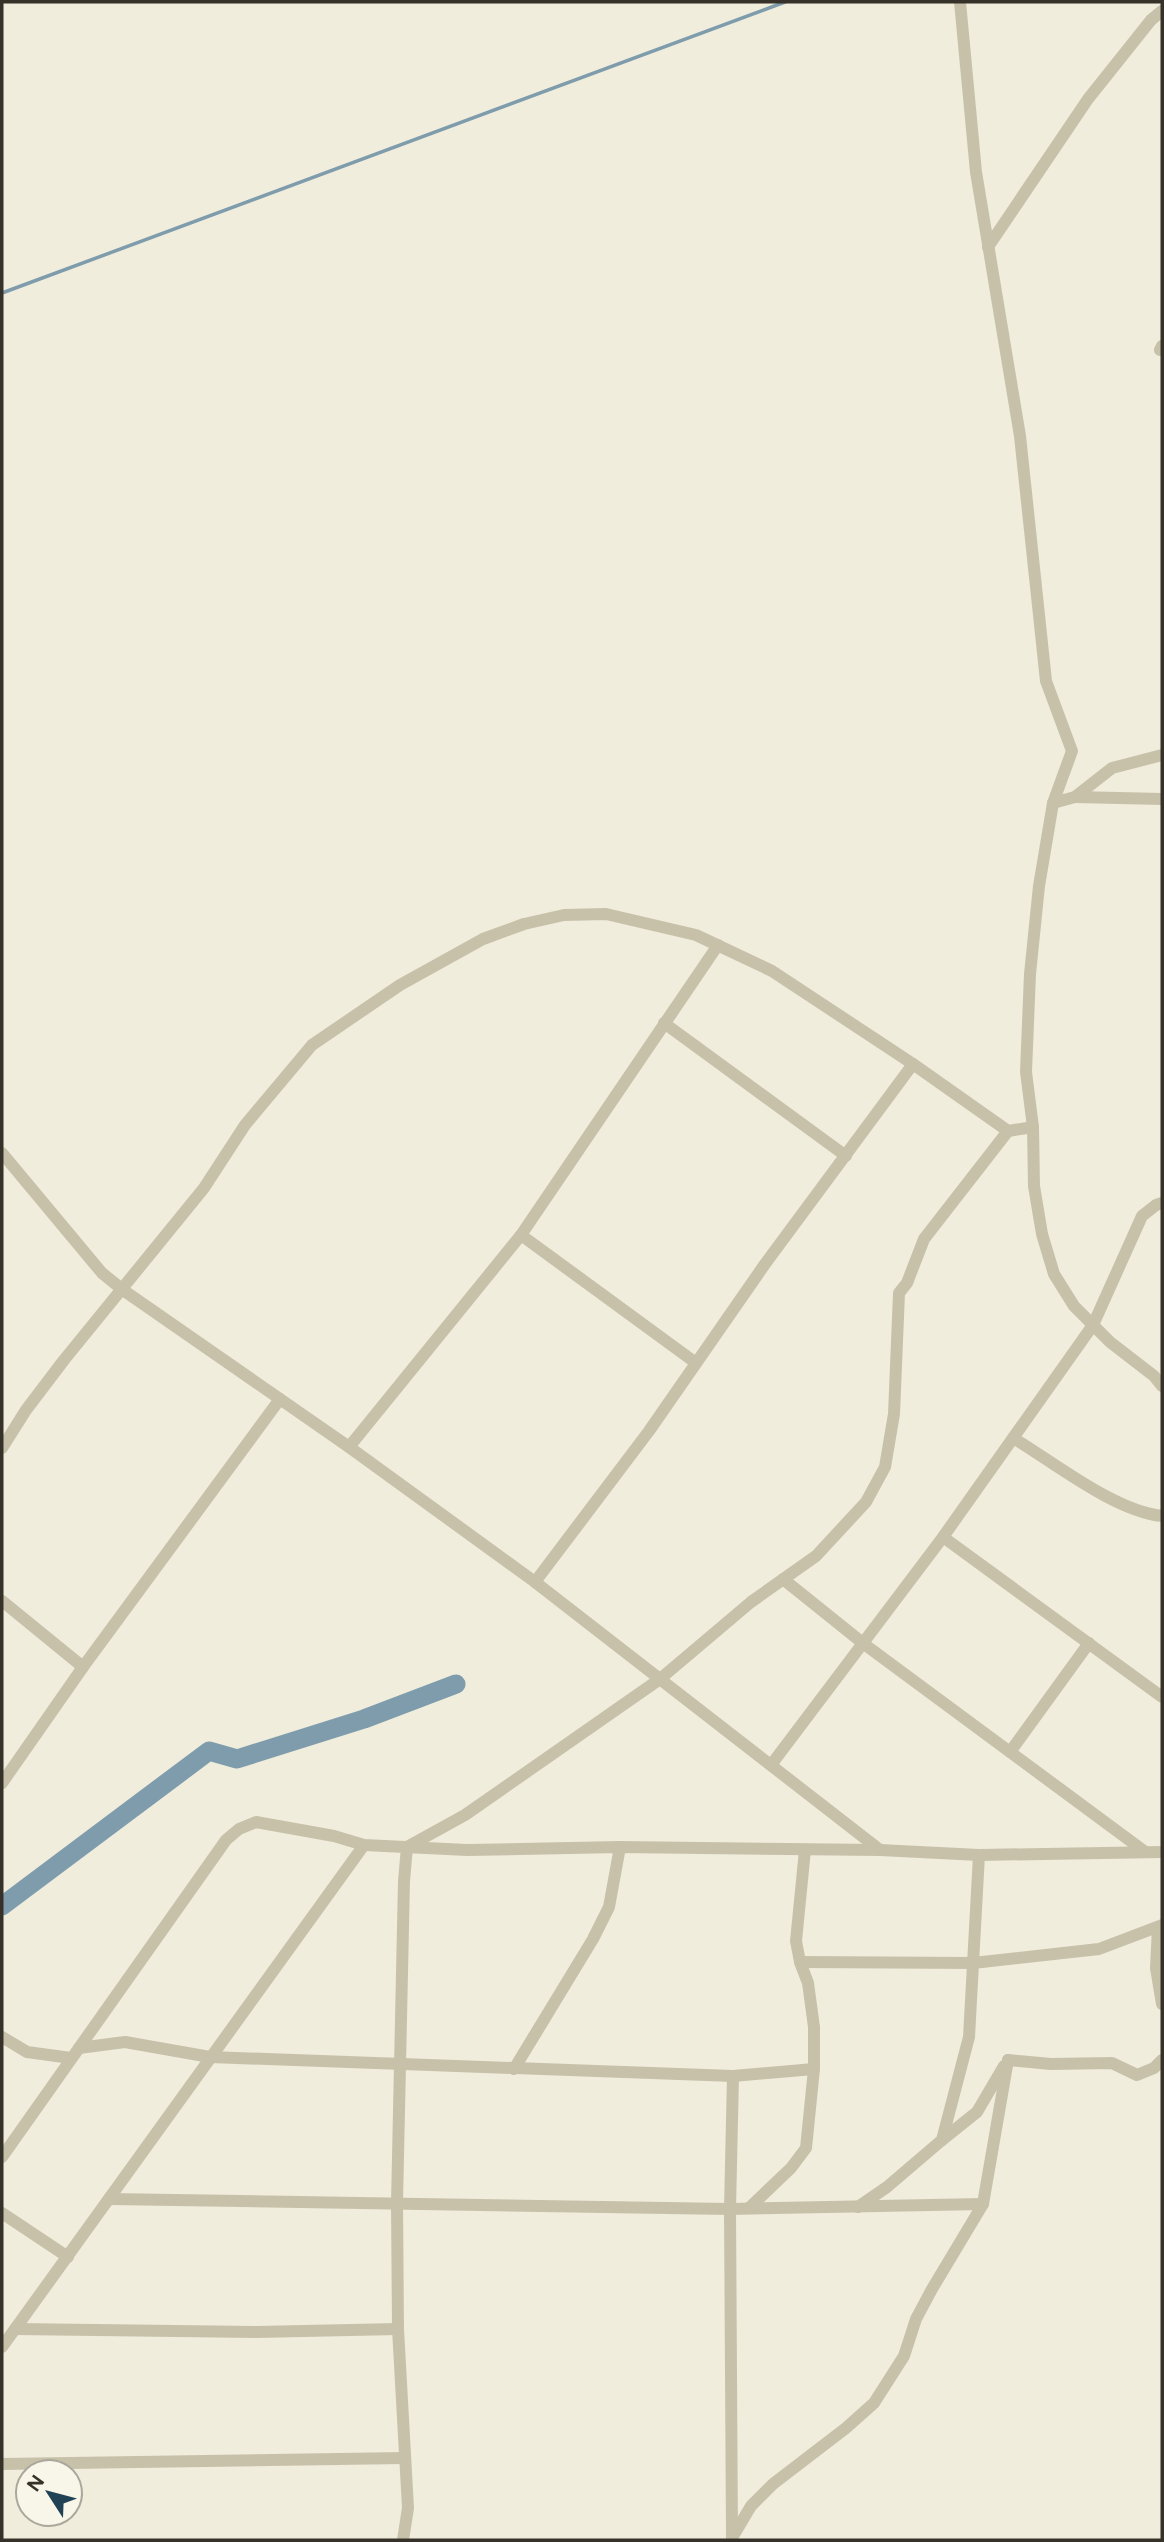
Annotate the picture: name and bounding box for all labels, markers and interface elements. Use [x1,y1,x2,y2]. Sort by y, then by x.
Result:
north arrow [14,2458,84,2528]
text: N [22,2471,49,2496]

